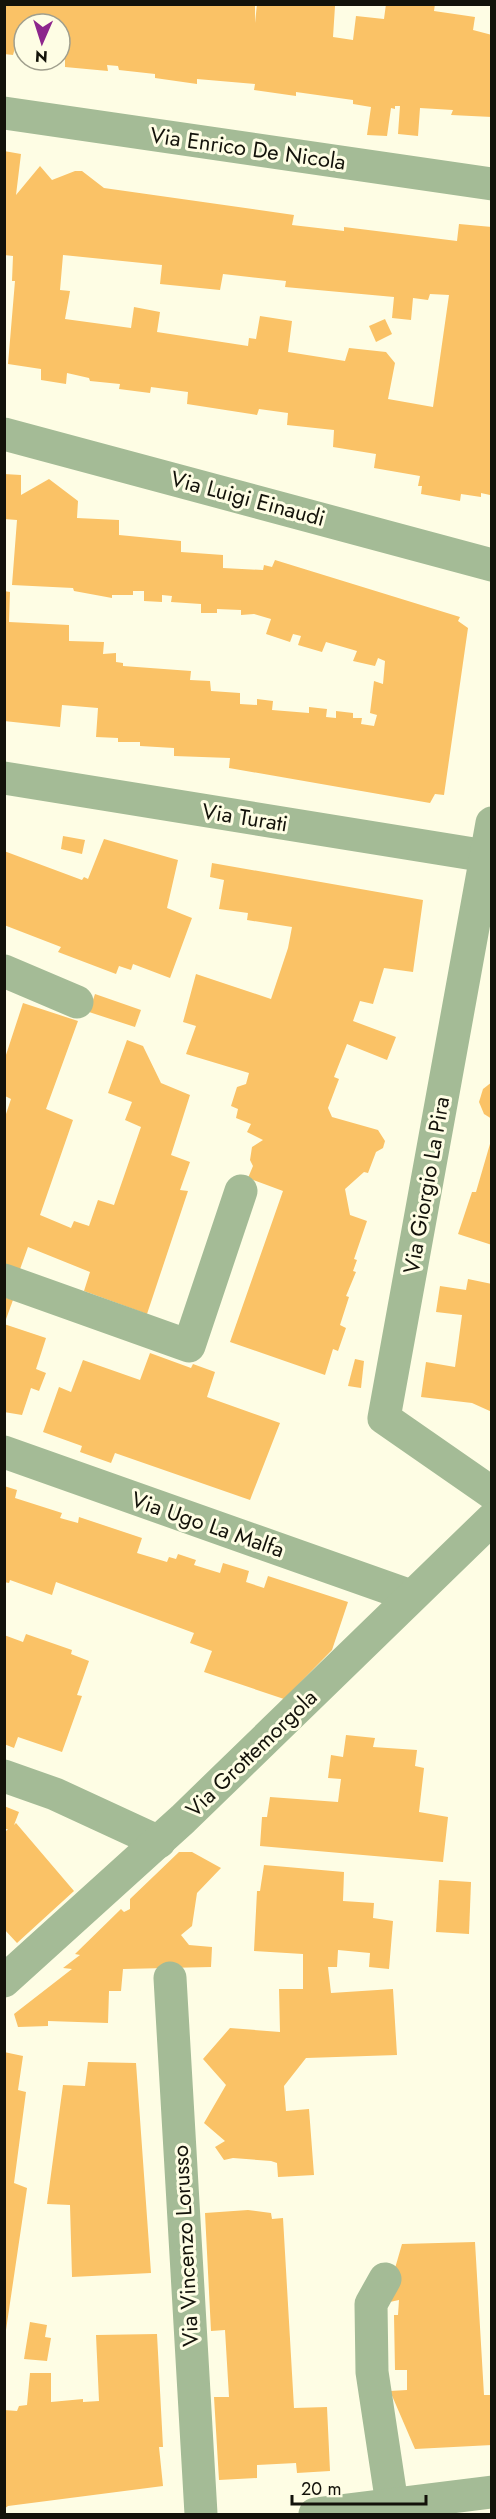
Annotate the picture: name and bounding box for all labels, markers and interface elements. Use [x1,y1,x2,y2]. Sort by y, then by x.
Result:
north arrow [12,12,72,72]
text: N [34,45,48,68]
street label: Via Enrico De Nicola [148,118,348,178]
street label: Via Luigi Einaudi [167,462,329,534]
street label: Via Turati [200,794,290,840]
street label: Via Giorgio La Pira [395,1094,457,1276]
street label: Via Ugo La Malfa [127,1483,289,1565]
street label: Via Grottemorgola [178,1682,324,1824]
street label: Via Vincenzo Lorusso [164,2144,206,2348]
scale bar [292,2468,426,2506]
text: 20 m [301,2476,341,2502]

